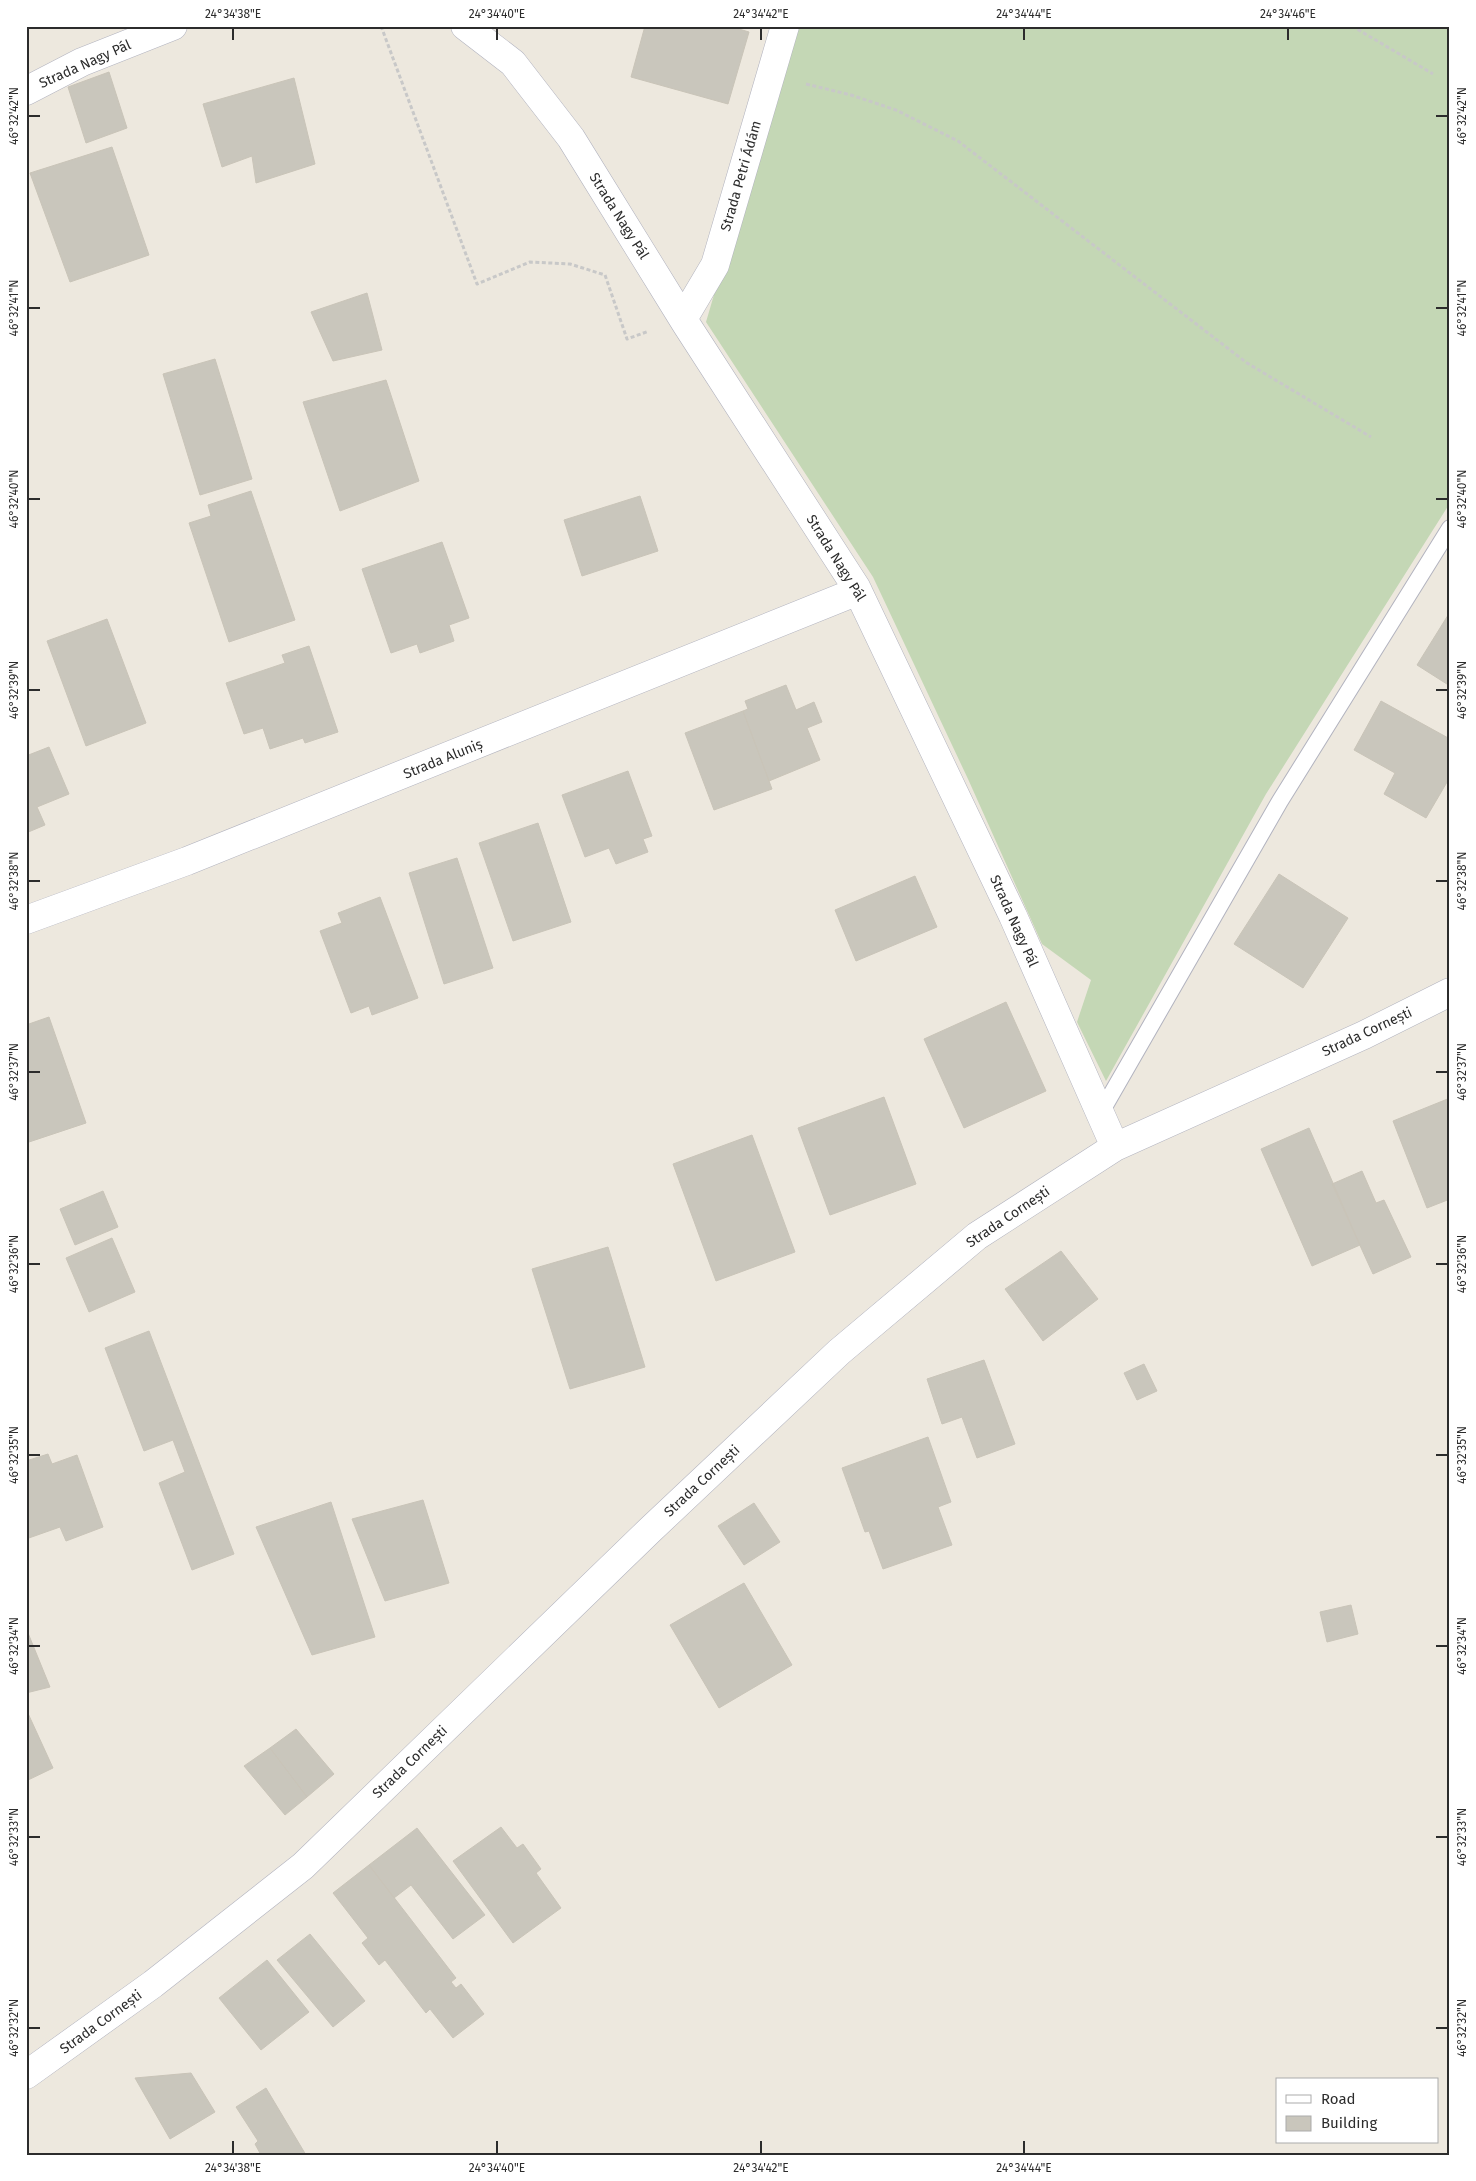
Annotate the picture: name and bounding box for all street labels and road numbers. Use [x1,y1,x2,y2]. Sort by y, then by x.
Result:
street label: Strada Nagy Pál [36,36,134,92]
street label: Strada Petri Ádám [716,118,765,233]
street label: Strada Nagy Pál [586,170,652,262]
street label: Strada Nagy Pál [803,512,869,604]
street label: Strada Aluniș [401,735,486,784]
street label: Strada Nagy Pál [986,872,1042,970]
street label: Strada Cornești [1319,1004,1415,1061]
street label: Strada Cornești [963,1183,1054,1252]
street label: Strada Cornești [661,1442,744,1521]
street label: Strada Cornești [369,1722,452,1803]
street label: Strada Cornești [57,1986,146,2058]

